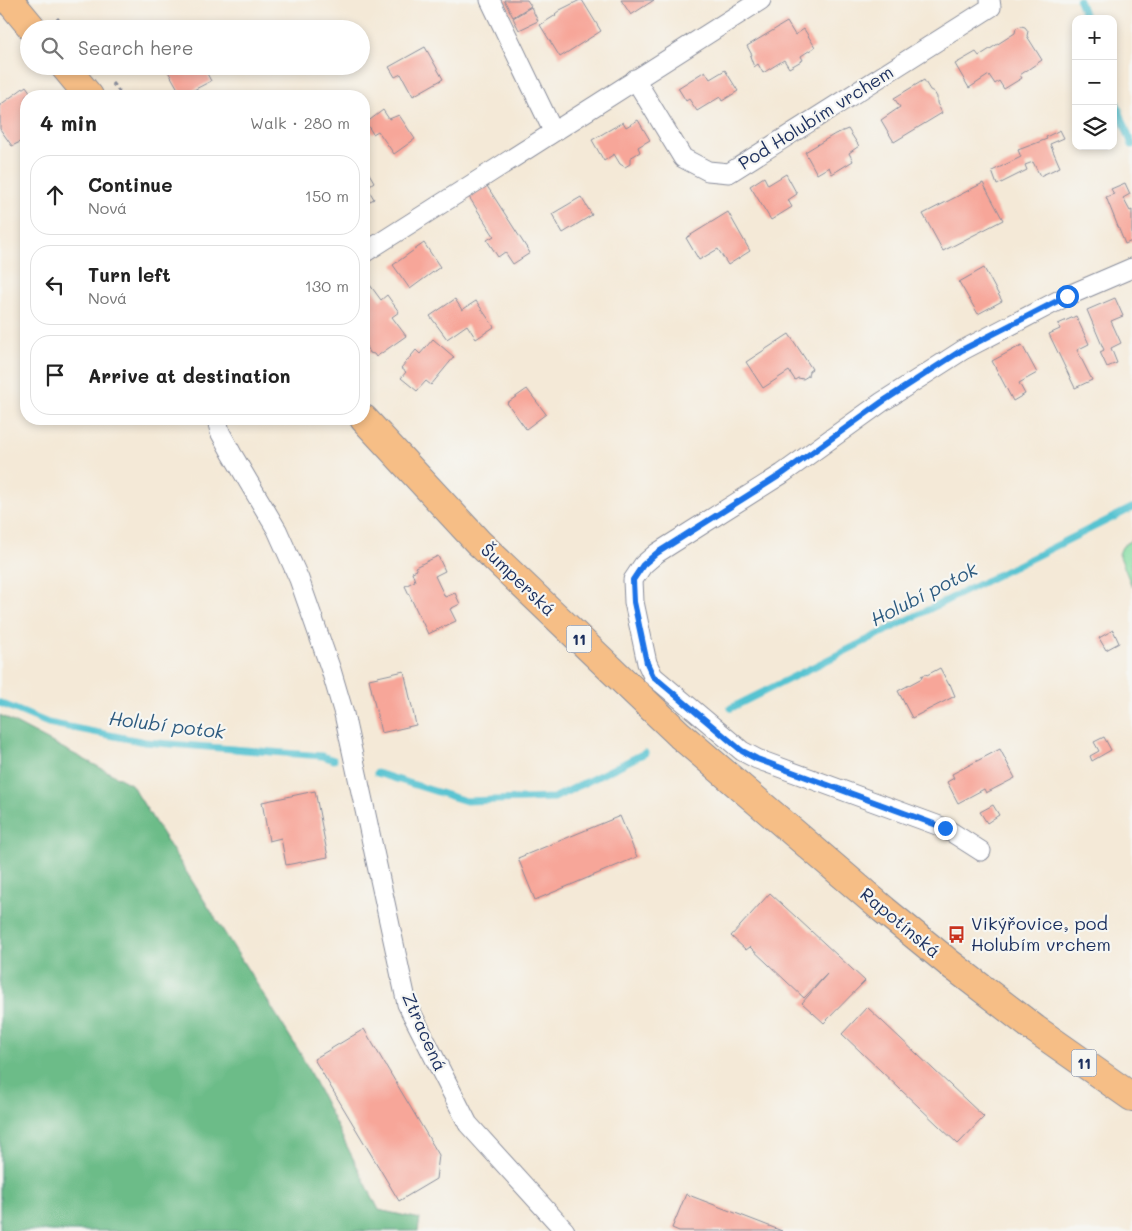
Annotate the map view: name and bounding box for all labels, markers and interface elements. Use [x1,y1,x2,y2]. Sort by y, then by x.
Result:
map controls [1072,15,1117,150]
button: + [1072,15,1117,60]
search box [20,20,370,75]
icon: search [38,34,66,62]
text: Search here [78,35,194,60]
street label: Pod Holubím vrchem [733,60,898,175]
button: − [1072,60,1117,105]
button: layers [1072,105,1117,150]
text: 4 min [40,109,97,136]
text: Walk · 280 m [250,112,350,133]
text: Continue [88,172,173,197]
icon: ahead [41,181,69,209]
text: 150 m [305,185,349,206]
text: Nová [88,197,127,218]
text: Turn left [88,262,171,287]
icon: left [41,271,69,299]
text: 130 m [305,275,349,296]
route start [1056,285,1079,308]
text: Nová [88,287,127,308]
icon: arrive [41,361,69,389]
text: Arrive at destination [88,363,291,388]
street label: Šumperská [476,538,561,621]
water label: Holubí potok [866,555,982,631]
road number: 11 [566,626,592,652]
water label: Holubí potok [108,705,227,744]
route end [934,817,957,840]
street label: Rapotínská [856,882,946,963]
place label: Vikýřovice, pod Holubím vrchem [971,911,1111,956]
bus stop icon: Vikýřovice, pod Holubím vrchem [947,924,967,944]
street label: Ztracená [397,989,453,1074]
road number: 11 [1072,1050,1096,1076]

